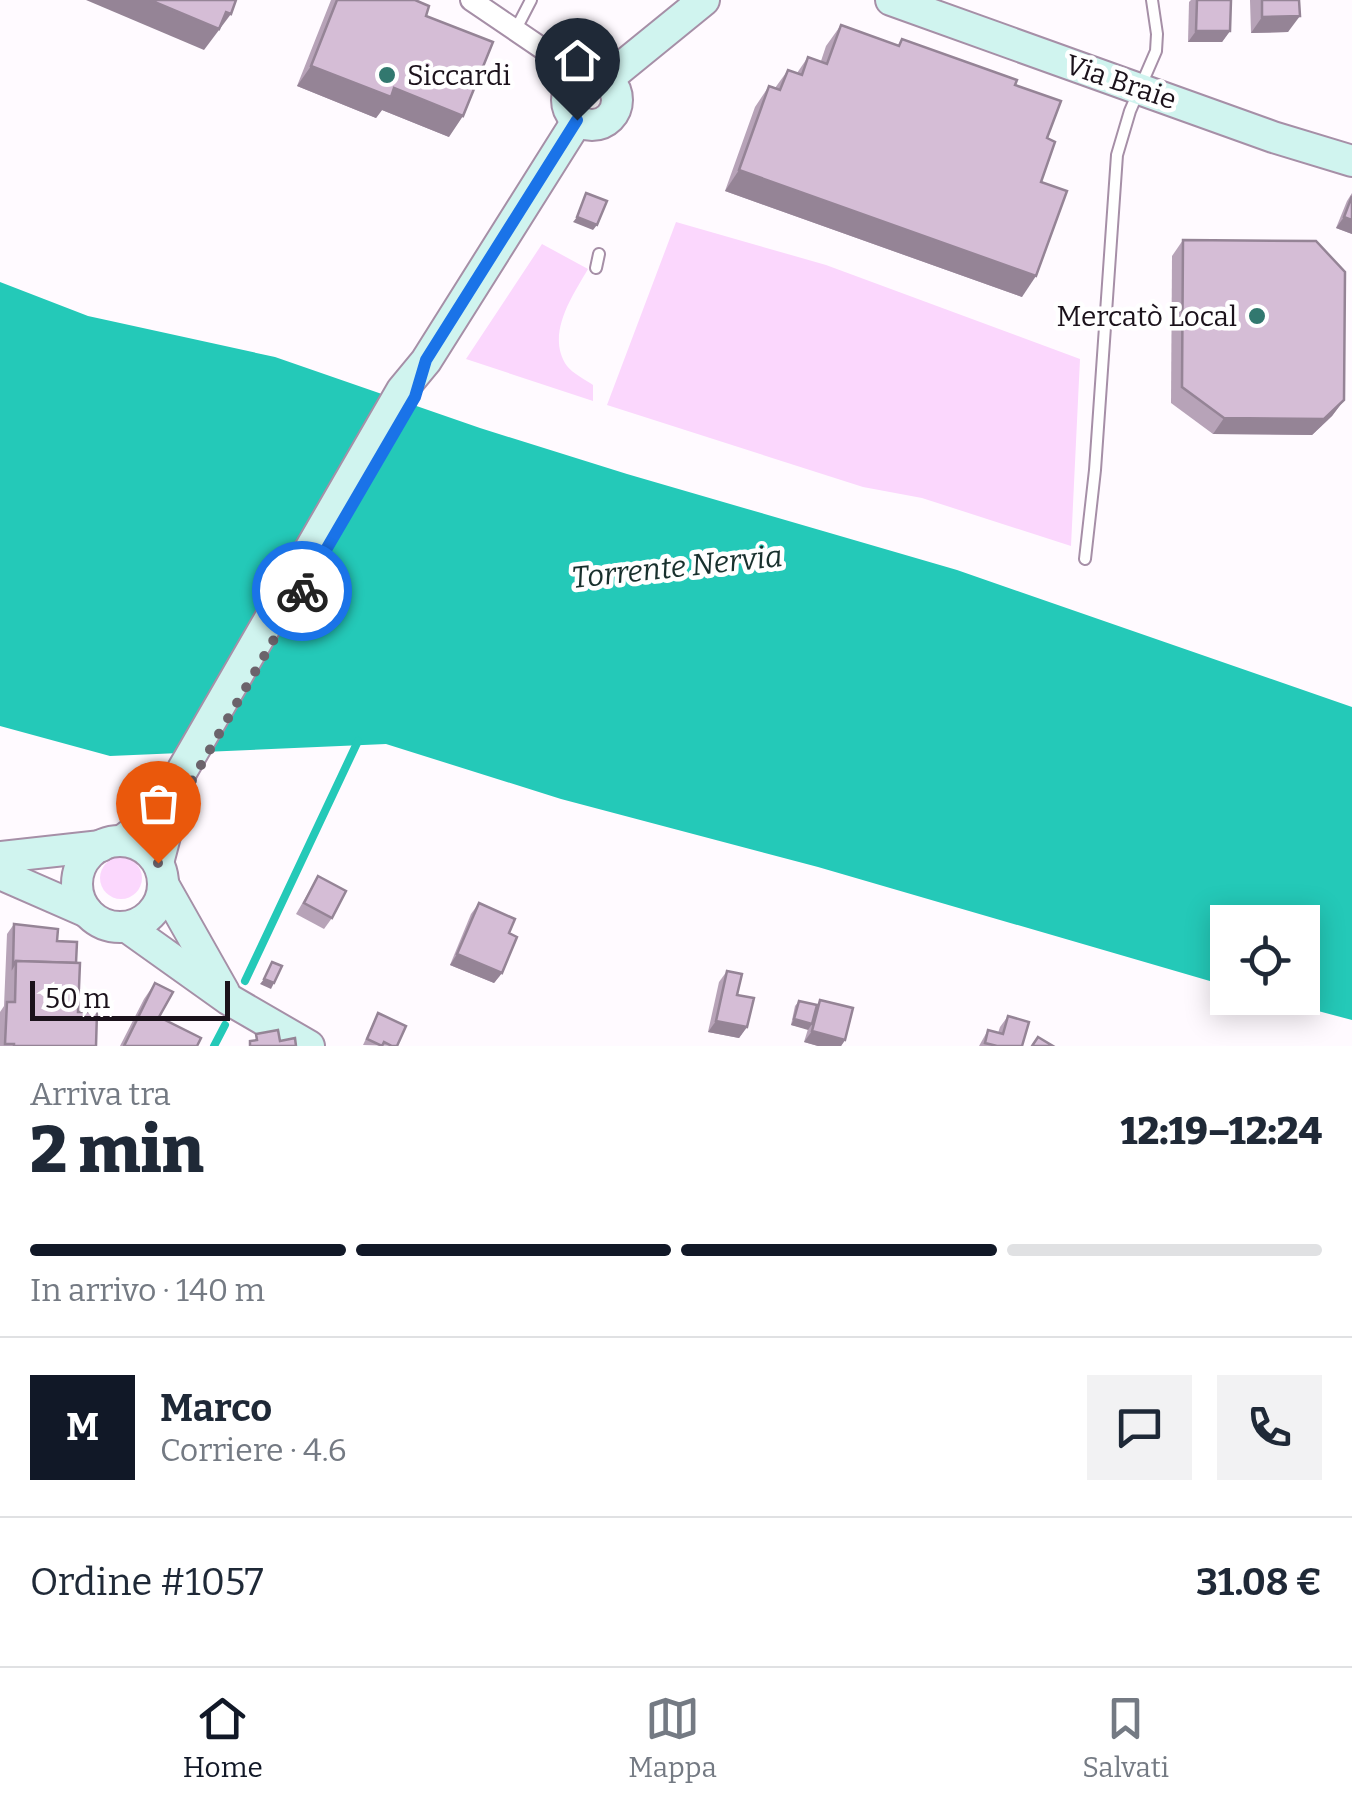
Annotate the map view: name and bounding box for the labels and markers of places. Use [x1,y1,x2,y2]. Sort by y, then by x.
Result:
pin [535,18,620,121]
place label: Siccardi [407,59,511,92]
marker: Siccardi [376,64,398,86]
place label: Mercatò Local [1056,300,1237,333]
marker: Mercatò Local [1246,305,1268,327]
pin [116,761,201,864]

